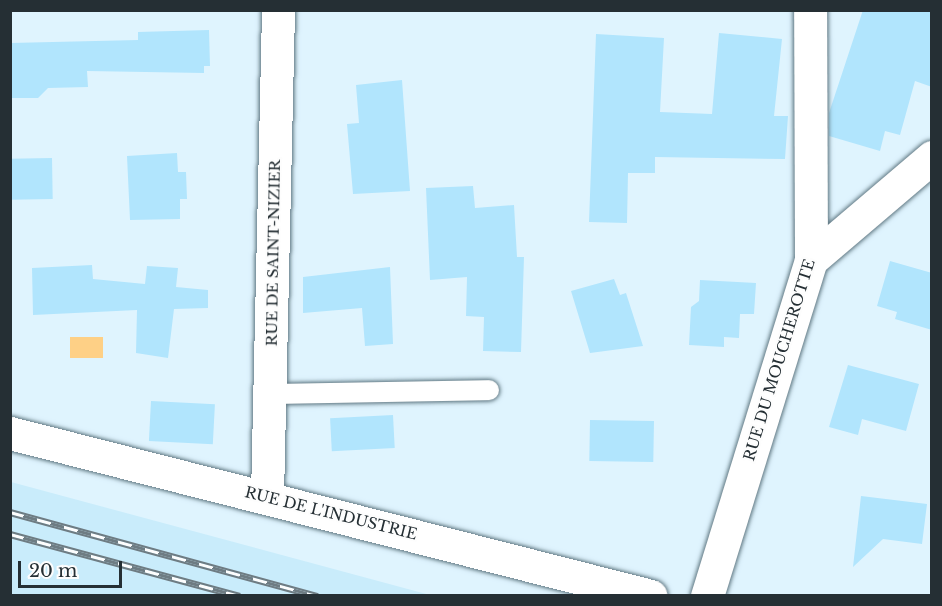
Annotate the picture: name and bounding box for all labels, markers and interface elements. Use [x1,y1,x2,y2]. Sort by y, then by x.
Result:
street label: RUE DE SAINT-NIZIER [262,160,284,346]
street label: RUE DU MOUCHEROTTE [740,257,818,463]
street label: RUE DE L'INDUSTRIE [243,483,419,543]
scale bar [21,549,124,587]
text: 20 m [29,560,77,582]

